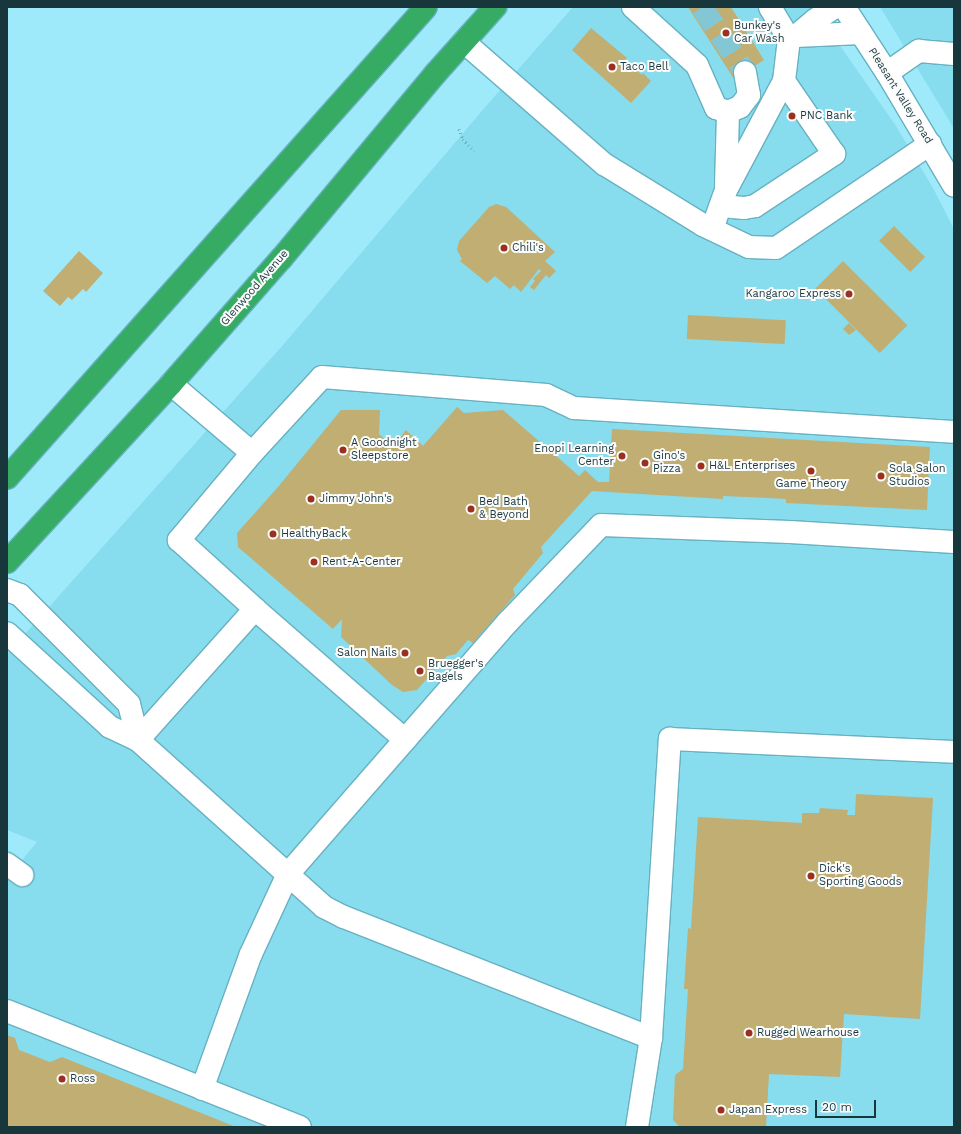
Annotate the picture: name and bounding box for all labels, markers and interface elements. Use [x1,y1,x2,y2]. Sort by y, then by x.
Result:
place label: Bunkey's Car Wash [734,20,785,46]
marker: Bunkey's Car Wash [721,28,731,38]
street label: Pleasant Valley Road [865,45,935,147]
place label: Taco Bell [620,60,669,74]
marker: Taco Bell [607,62,617,72]
place label: PNC Bank [800,109,853,123]
marker: PNC Bank [787,111,797,121]
place label: Chili's [512,241,544,255]
marker: Chili's [499,243,509,253]
street label: Glenwood Avenue [218,247,292,329]
place label: Kangaroo Express [746,287,841,301]
marker: Kangaroo Express [844,289,854,299]
place label: A Goodnight Sleepstore [351,437,417,463]
place label: Enopi Learning Center [534,443,614,469]
marker: A Goodnight Sleepstore [338,445,348,455]
place label: Gino's Pizza [653,450,685,476]
marker: Enopi Learning Center [617,451,627,461]
marker: Gino's Pizza [640,458,650,468]
place label: H&L Enterprises [709,459,796,473]
marker: H&L Enterprises [696,461,706,471]
place label: Sola Salon Studios [889,463,946,489]
marker: Game Theory [806,466,816,476]
marker: Sola Salon Studios [876,471,886,481]
place label: Game Theory [775,477,847,491]
place label: Jimmy John's [319,492,393,506]
marker: Jimmy John's [306,494,316,504]
place label: Bed Bath & Beyond [479,496,529,522]
marker: Bed Bath & Beyond [466,504,476,514]
place label: HealthyBack [281,527,347,541]
marker: HealthyBack [268,529,278,539]
place label: Rent-A-Center [322,555,401,569]
marker: Rent-A-Center [309,557,319,567]
place label: Salon Nails [337,646,397,660]
marker: Salon Nails [400,648,410,658]
place label: Bruegger's Bagels [428,658,484,684]
marker: Bruegger's Bagels [415,666,425,676]
place label: Dick's Sporting Goods [819,863,901,889]
marker: Dick's Sporting Goods [806,871,816,881]
place label: Rugged Wearhouse [757,1026,859,1040]
marker: Rugged Wearhouse [744,1028,754,1038]
place label: Ross [70,1072,95,1086]
marker: Ross [57,1074,67,1084]
scale bar [817,1092,878,1118]
text: 20 m [822,1100,852,1114]
place label: Japan Express [729,1103,807,1117]
marker: Japan Express [716,1105,726,1115]

